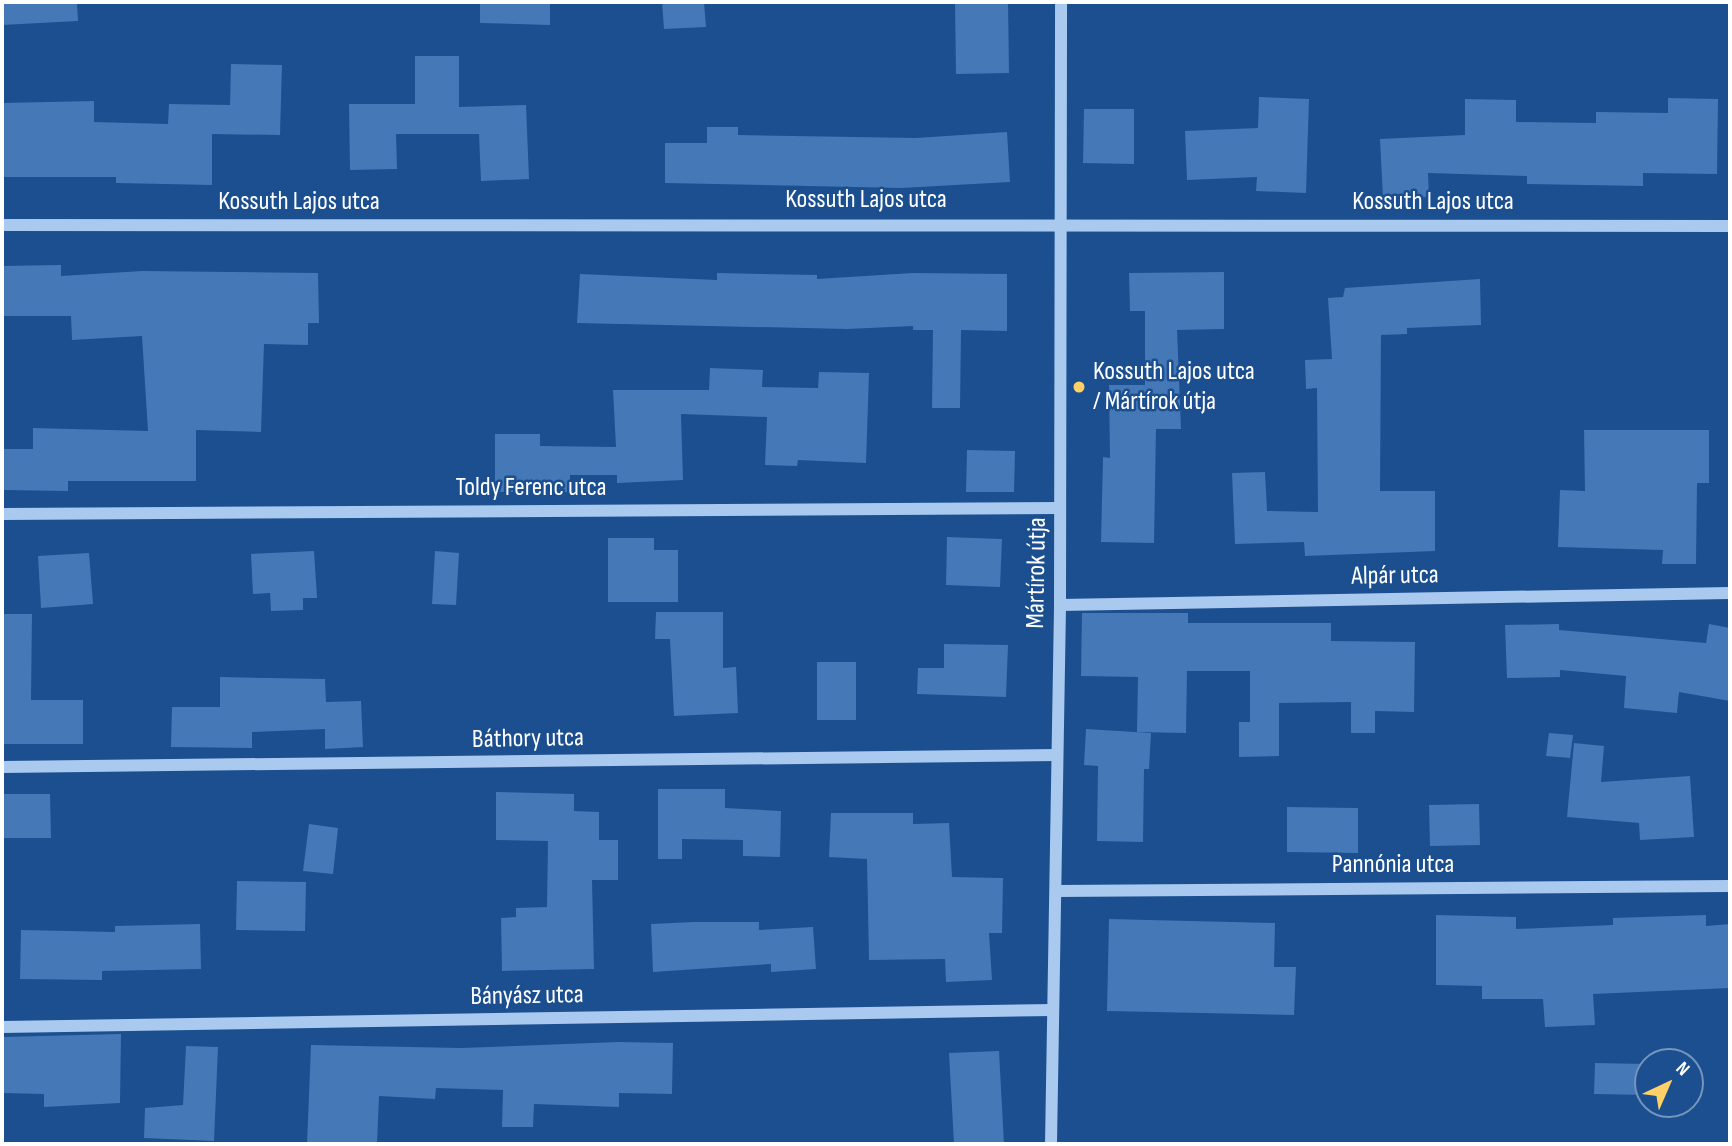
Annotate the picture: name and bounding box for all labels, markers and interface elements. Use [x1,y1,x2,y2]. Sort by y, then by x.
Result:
street label: Kossuth Lajos utca [785,184,947,216]
street label: Kossuth Lajos utca [218,186,380,218]
street label: Kossuth Lajos utca [1352,186,1514,218]
place label: Kossuth Lajos utca / Mártírok útja [1093,356,1255,418]
marker: Kossuth Lajos utca / Mártírok útja [1071,379,1087,395]
street label: Toldy Ferenc utca [455,472,607,504]
street label: Mártírok útja [1020,517,1054,629]
street label: Alpár utca [1351,560,1439,592]
street label: Báthory utca [472,722,584,756]
street label: Pannónia utca [1332,849,1454,881]
street label: Bányász utca [470,979,584,1013]
north arrow [1634,1048,1704,1118]
text: N [1671,1057,1694,1081]

